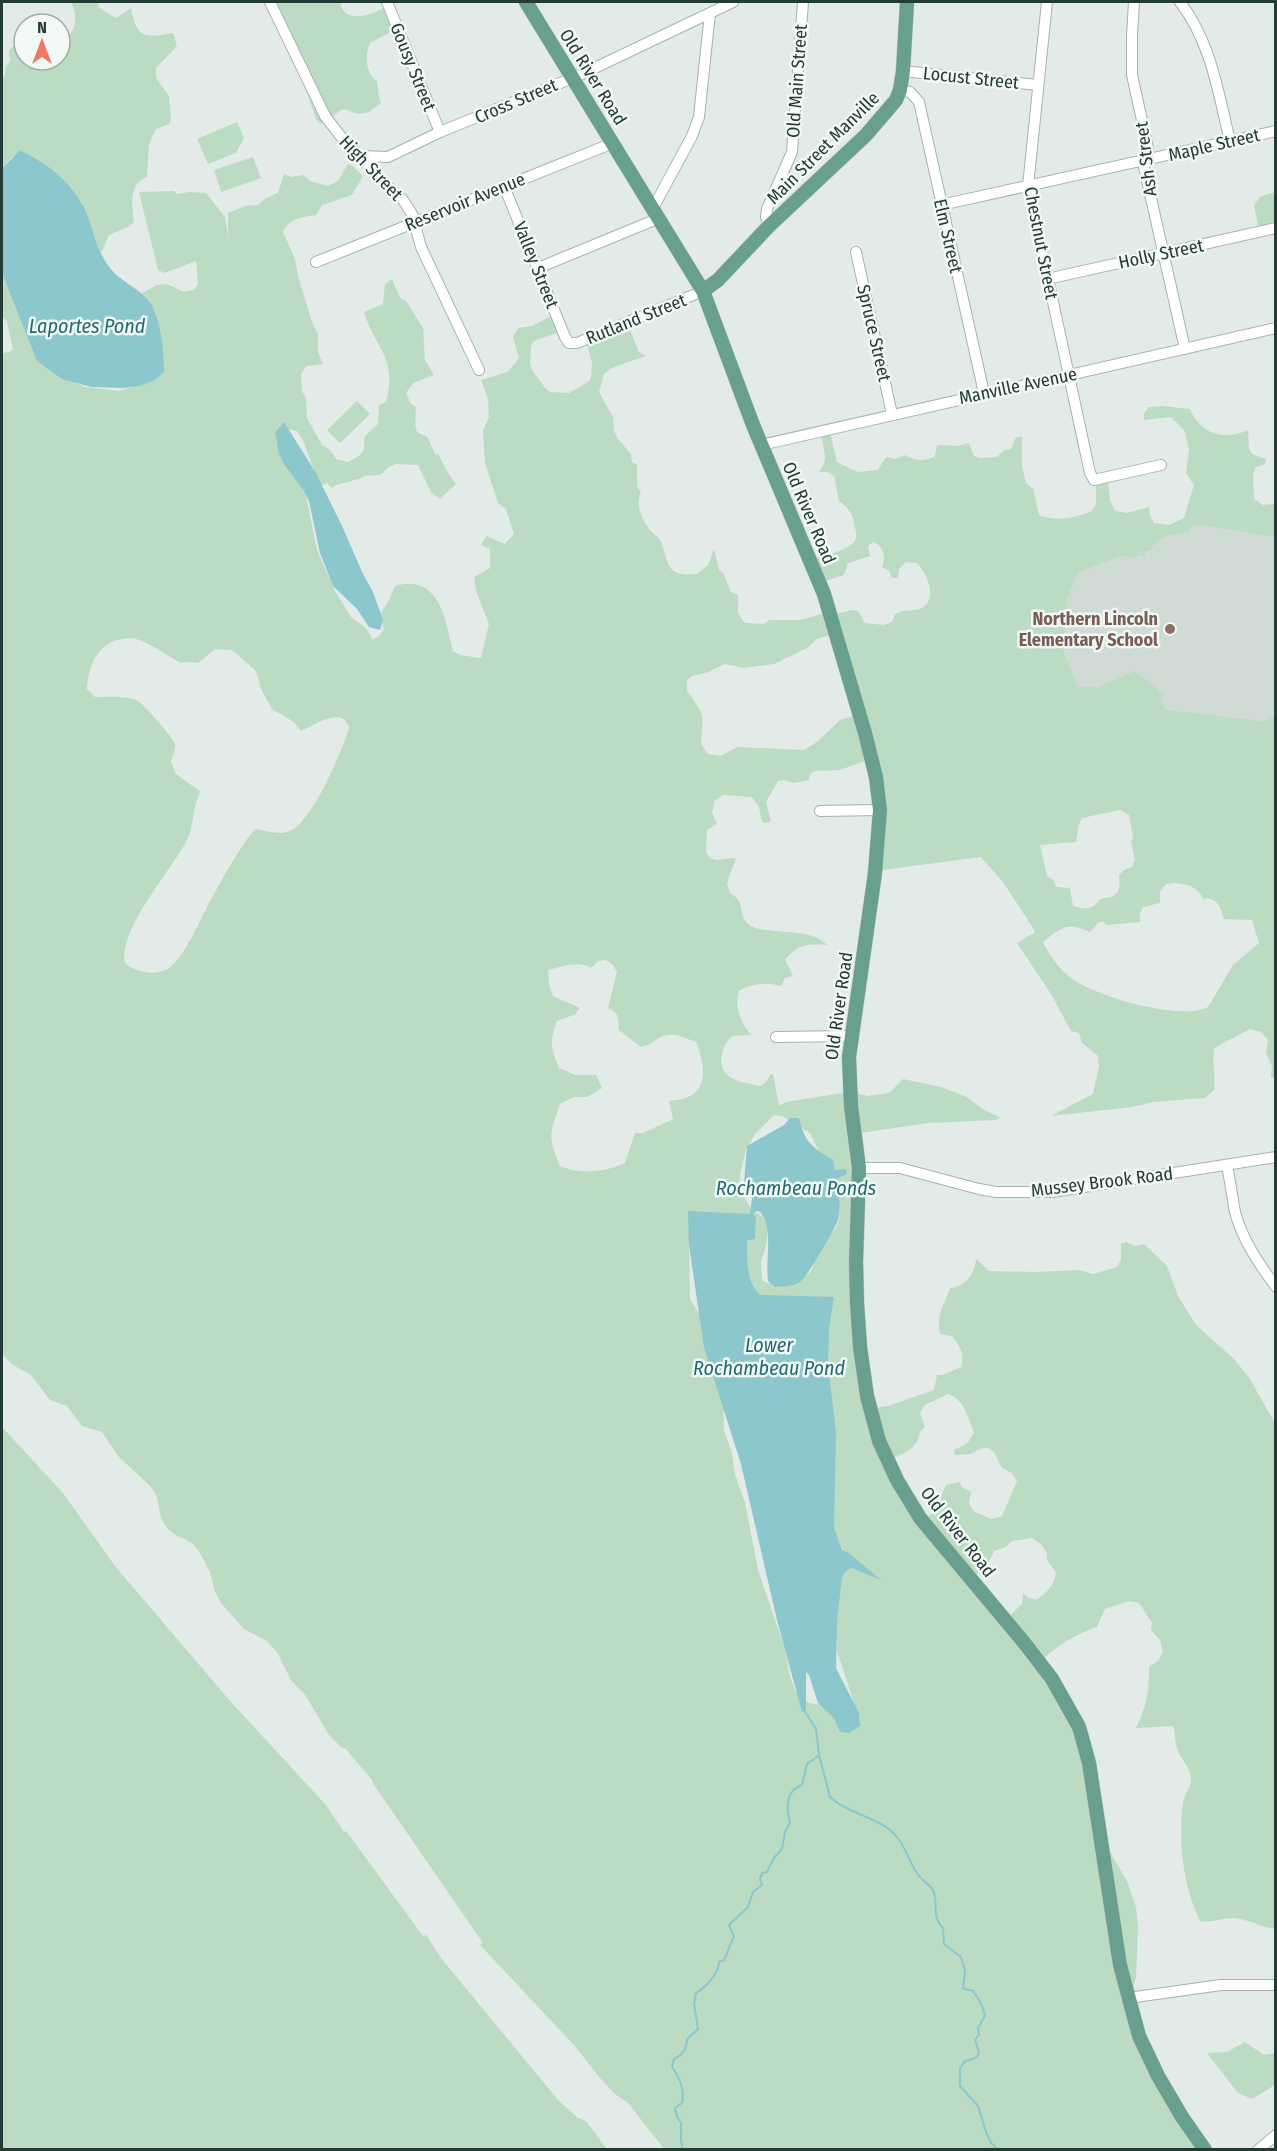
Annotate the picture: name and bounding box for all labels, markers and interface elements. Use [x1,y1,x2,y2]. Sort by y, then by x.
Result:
north arrow [12,12,72,72]
text: N [37,18,47,37]
street label: Gousy Street [385,20,441,114]
street label: Old Main Street [782,23,812,139]
street label: Old River Road [555,25,631,129]
street label: Locust Street [922,62,1020,94]
street label: Cross Street [471,74,561,128]
street label: Main Street Manville [762,87,884,209]
street label: Ash Street [1130,120,1161,198]
street label: Maple Street [1166,124,1262,166]
street label: High Street [335,131,407,205]
street label: Reservoir Avenue [402,168,528,236]
street label: Chestnut Street [1019,185,1063,301]
street label: Elm Street [929,197,967,275]
street label: Valley Street [509,218,563,312]
street label: Holly Street [1117,234,1206,274]
street label: Spruce Street [852,282,896,384]
street label: Rutland Street [583,289,689,349]
water label: Laportes Pond [29,314,146,338]
street label: Manville Avenue [957,363,1079,409]
street label: Old River Road [778,459,840,567]
place label: Northern Lincoln Elementary School [1019,608,1158,651]
marker: Northern Lincoln Elementary School [1163,622,1177,636]
street label: Old River Road [821,951,857,1061]
street label: Mussey Brook Road [1030,1162,1174,1202]
water label: Rochambeau Ponds [716,1176,877,1200]
water label: Lower Rochambeau Pond [693,1333,845,1380]
street label: Old River Road [916,1482,1000,1582]

